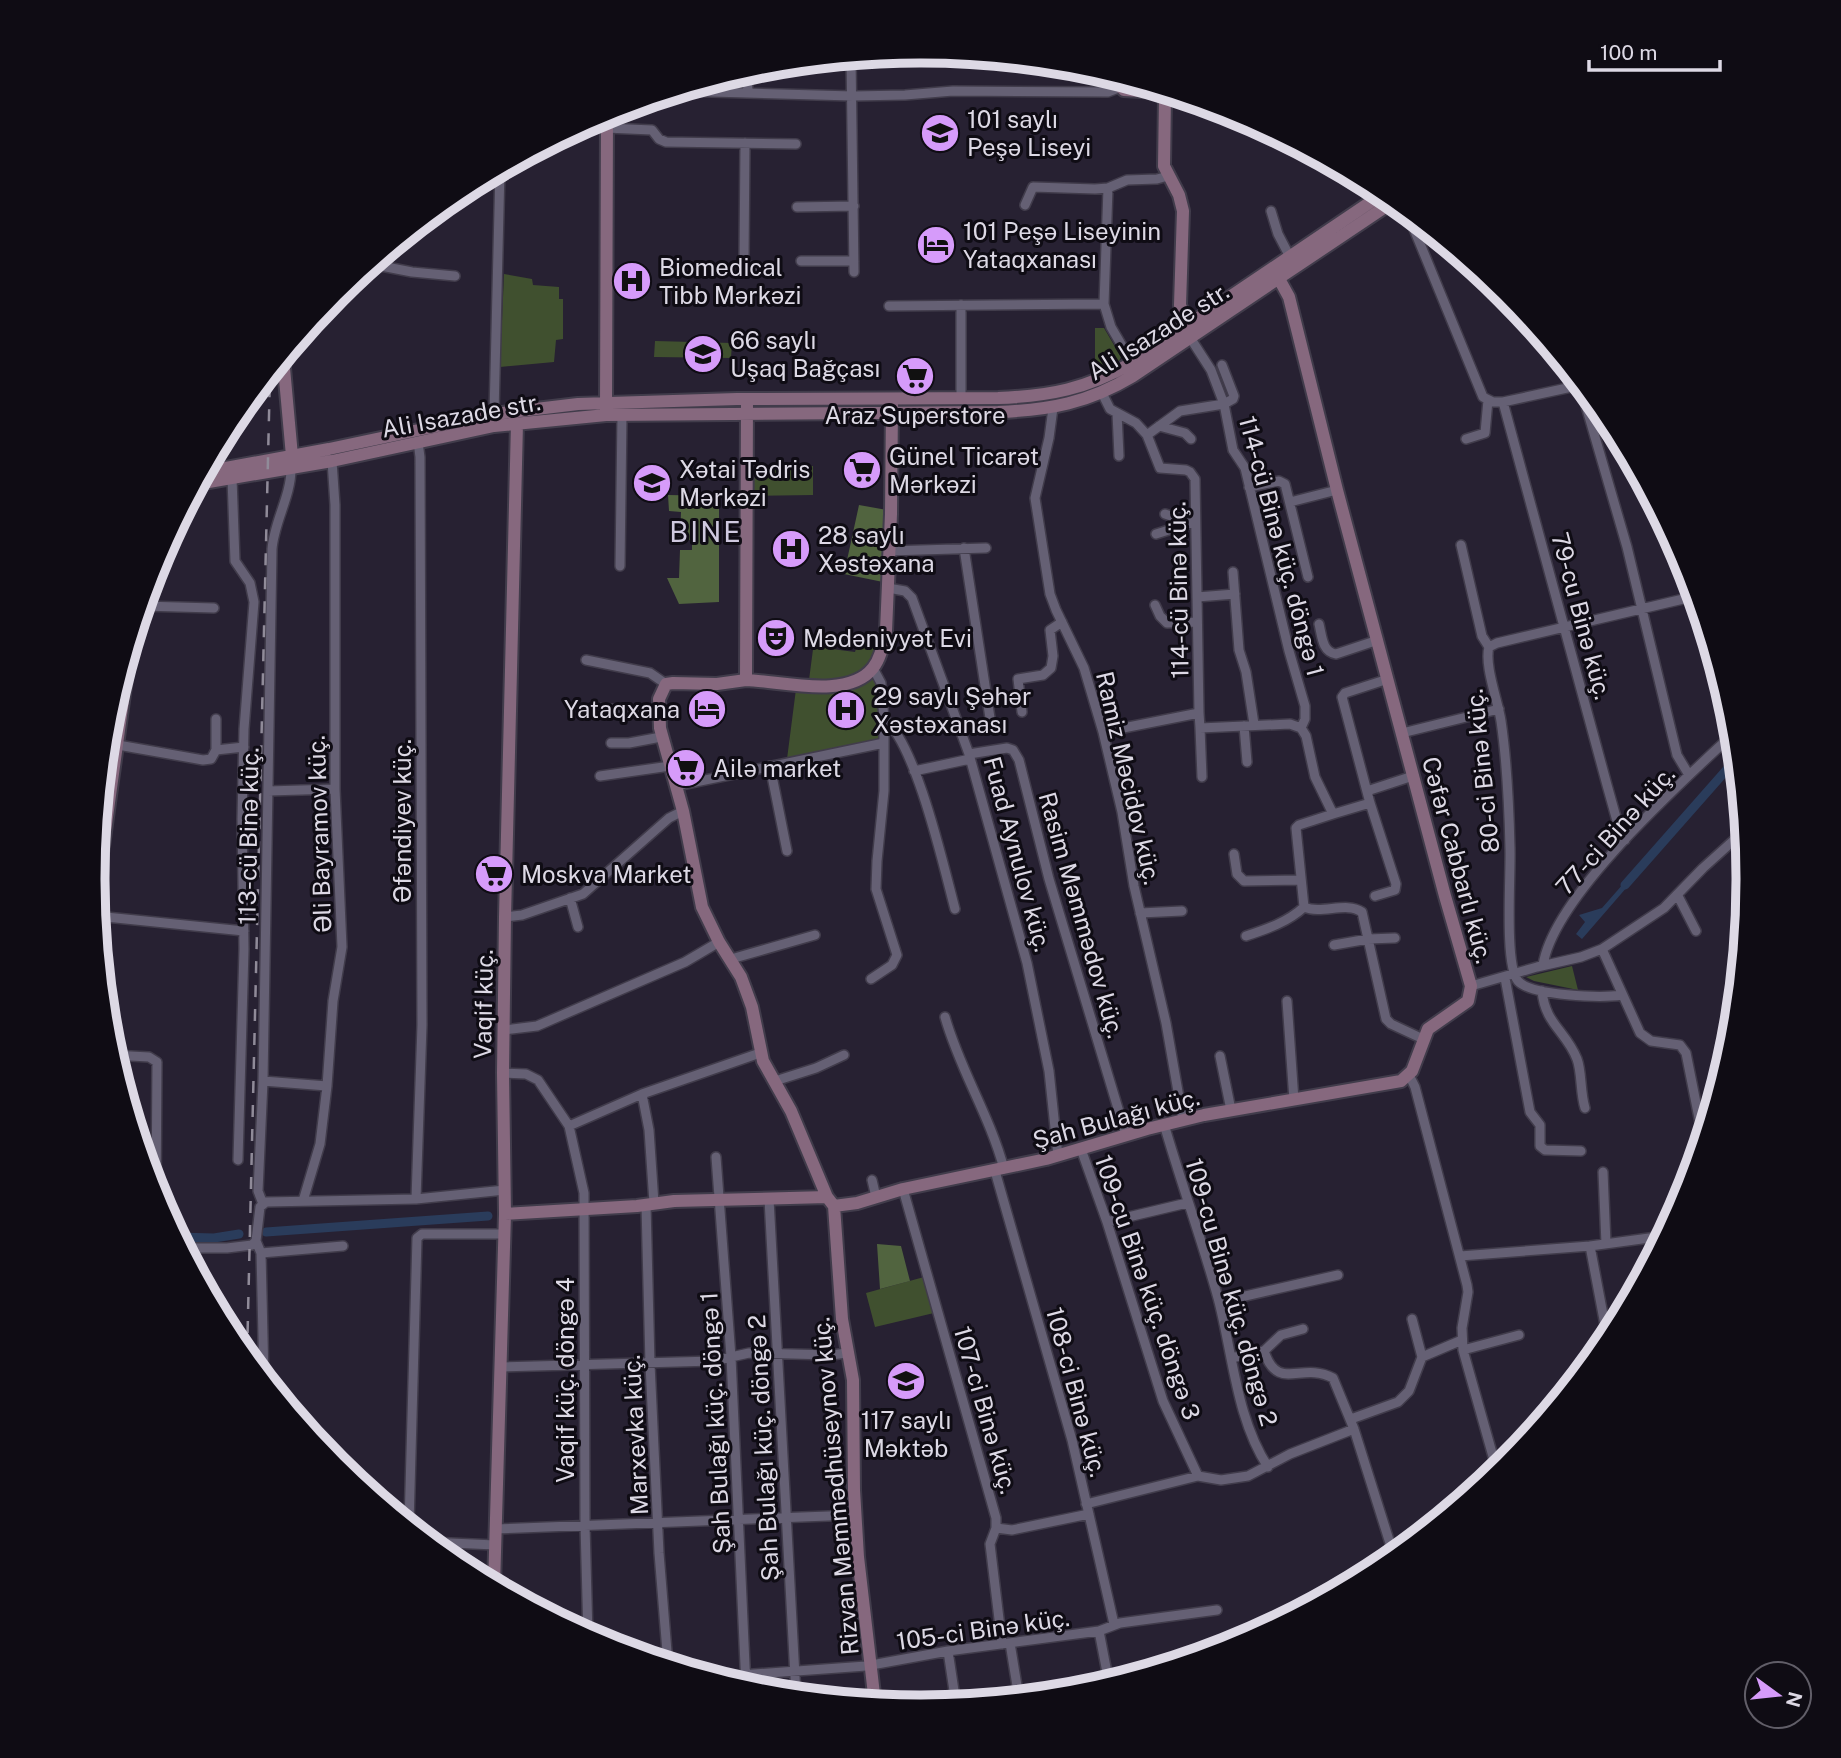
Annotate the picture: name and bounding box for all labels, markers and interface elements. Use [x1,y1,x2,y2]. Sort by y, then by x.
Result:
scale bar [1589,28,1720,72]
text: 100 m [1600,40,1657,65]
place label: 101 saylı Peşə Liseyi [967,105,1091,161]
school or university icon: 101 saylı Peşə Liseyi [919,112,961,154]
place label: 101 Peşə Liseyinin Yataqxanası [963,217,1161,273]
hotel icon: 101 Peşə Liseyinin Yataqxanası [915,224,957,266]
place label: Biomedical Tibb Mərkəzi [659,253,801,309]
hospital icon: Biomedical Tibb Mərkəzi [611,260,653,302]
street label: Ali Isazade str. [1082,276,1234,386]
place label: 66 saylı Uşaq Bağçası [730,326,880,382]
school or university icon: 66 saylı Uşaq Bağçası [682,333,724,375]
supermarket icon: Araz Superstore [894,355,936,397]
street label: Ali Isazade str. [379,387,543,443]
place label: Araz Superstore [824,401,1006,429]
street label: 114-cü Binə küç. döngə 1 [1234,413,1330,679]
place label: Günel Ticarət Mərkəzi [889,442,1039,498]
supermarket icon: Günel Ticarət Mərkəzi [841,449,883,491]
place label: Xətai Tədris Mərkəzi [679,455,810,511]
school or university icon: Xətai Tədris Mərkəzi [631,462,673,504]
street label: 114-cü Binə küç. [1162,501,1194,679]
district label: BINE [669,515,743,548]
place label: 28 saylı Xəstəxana [818,521,934,577]
hospital icon: 28 saylı Xəstəxana [770,528,812,570]
street label: 79-cu Binə küç. [1546,529,1618,703]
theatre icon: Mədəniyyət Evi [755,617,797,659]
place label: Mədəniyyət Evi [803,624,972,652]
street label: Ramiz Məcidov küç. [1091,669,1167,887]
place label: 29 saylı Şəhər Xəstəxanası [873,682,1031,738]
hotel icon: Yataqxana [686,688,728,730]
street label: 80-ci Binə küç. [1459,688,1505,854]
hospital icon: 29 saylı Şəhər Xəstəxanası [825,689,867,731]
place label: Yataqxana [564,695,680,723]
street label: Əli Bayramov küç. [302,735,336,933]
street label: Əfəndiyev küç. [388,739,416,903]
street label: 113-cü Binə küç. [232,747,264,925]
supermarket icon: Ailә market [665,747,707,789]
street label: Fuad Aynulov küç. [978,753,1058,955]
place label: Ailә market [713,754,841,782]
street label: Cəfər Cabbarlı küç. [1417,754,1499,966]
street label: 77-ci Binə küç. [1550,760,1680,900]
street label: Rasim Məmmədov küç. [1033,789,1131,1041]
supermarket icon: Moskva Market [473,853,515,895]
place label: Moskva Market [521,860,692,888]
street label: Vaqif küç. [468,949,498,1059]
street label: Şah Bulağı küç. [1029,1082,1203,1154]
street label: 109-cu Binə küç. döngə 3 [1089,1151,1207,1423]
street label: 109-cu Binə küç. döngə 2 [1180,1155,1284,1429]
street label: Vaqif küç. döngə 4 [551,1277,579,1483]
street label: Şah Bulağı küç. döngə 1 [694,1291,736,1555]
street label: 108-ci Binə küç. [1041,1304,1113,1480]
street label: Şah Bulağı küç. döngə 2 [742,1314,784,1582]
street label: Rizvan Məmmədhüseynov küç. [806,1316,864,1656]
street label: 107-ci Binə küç. [949,1323,1023,1497]
street label: Marxevka küç. [617,1354,653,1516]
school or university icon: 117 saylı Məktəb [885,1360,927,1402]
place label: 117 saylı Məktəb [861,1406,951,1462]
street label: 105-ci Binə küç. [895,1603,1071,1655]
north arrow [1743,1660,1813,1730]
text: N [1782,1689,1807,1709]

